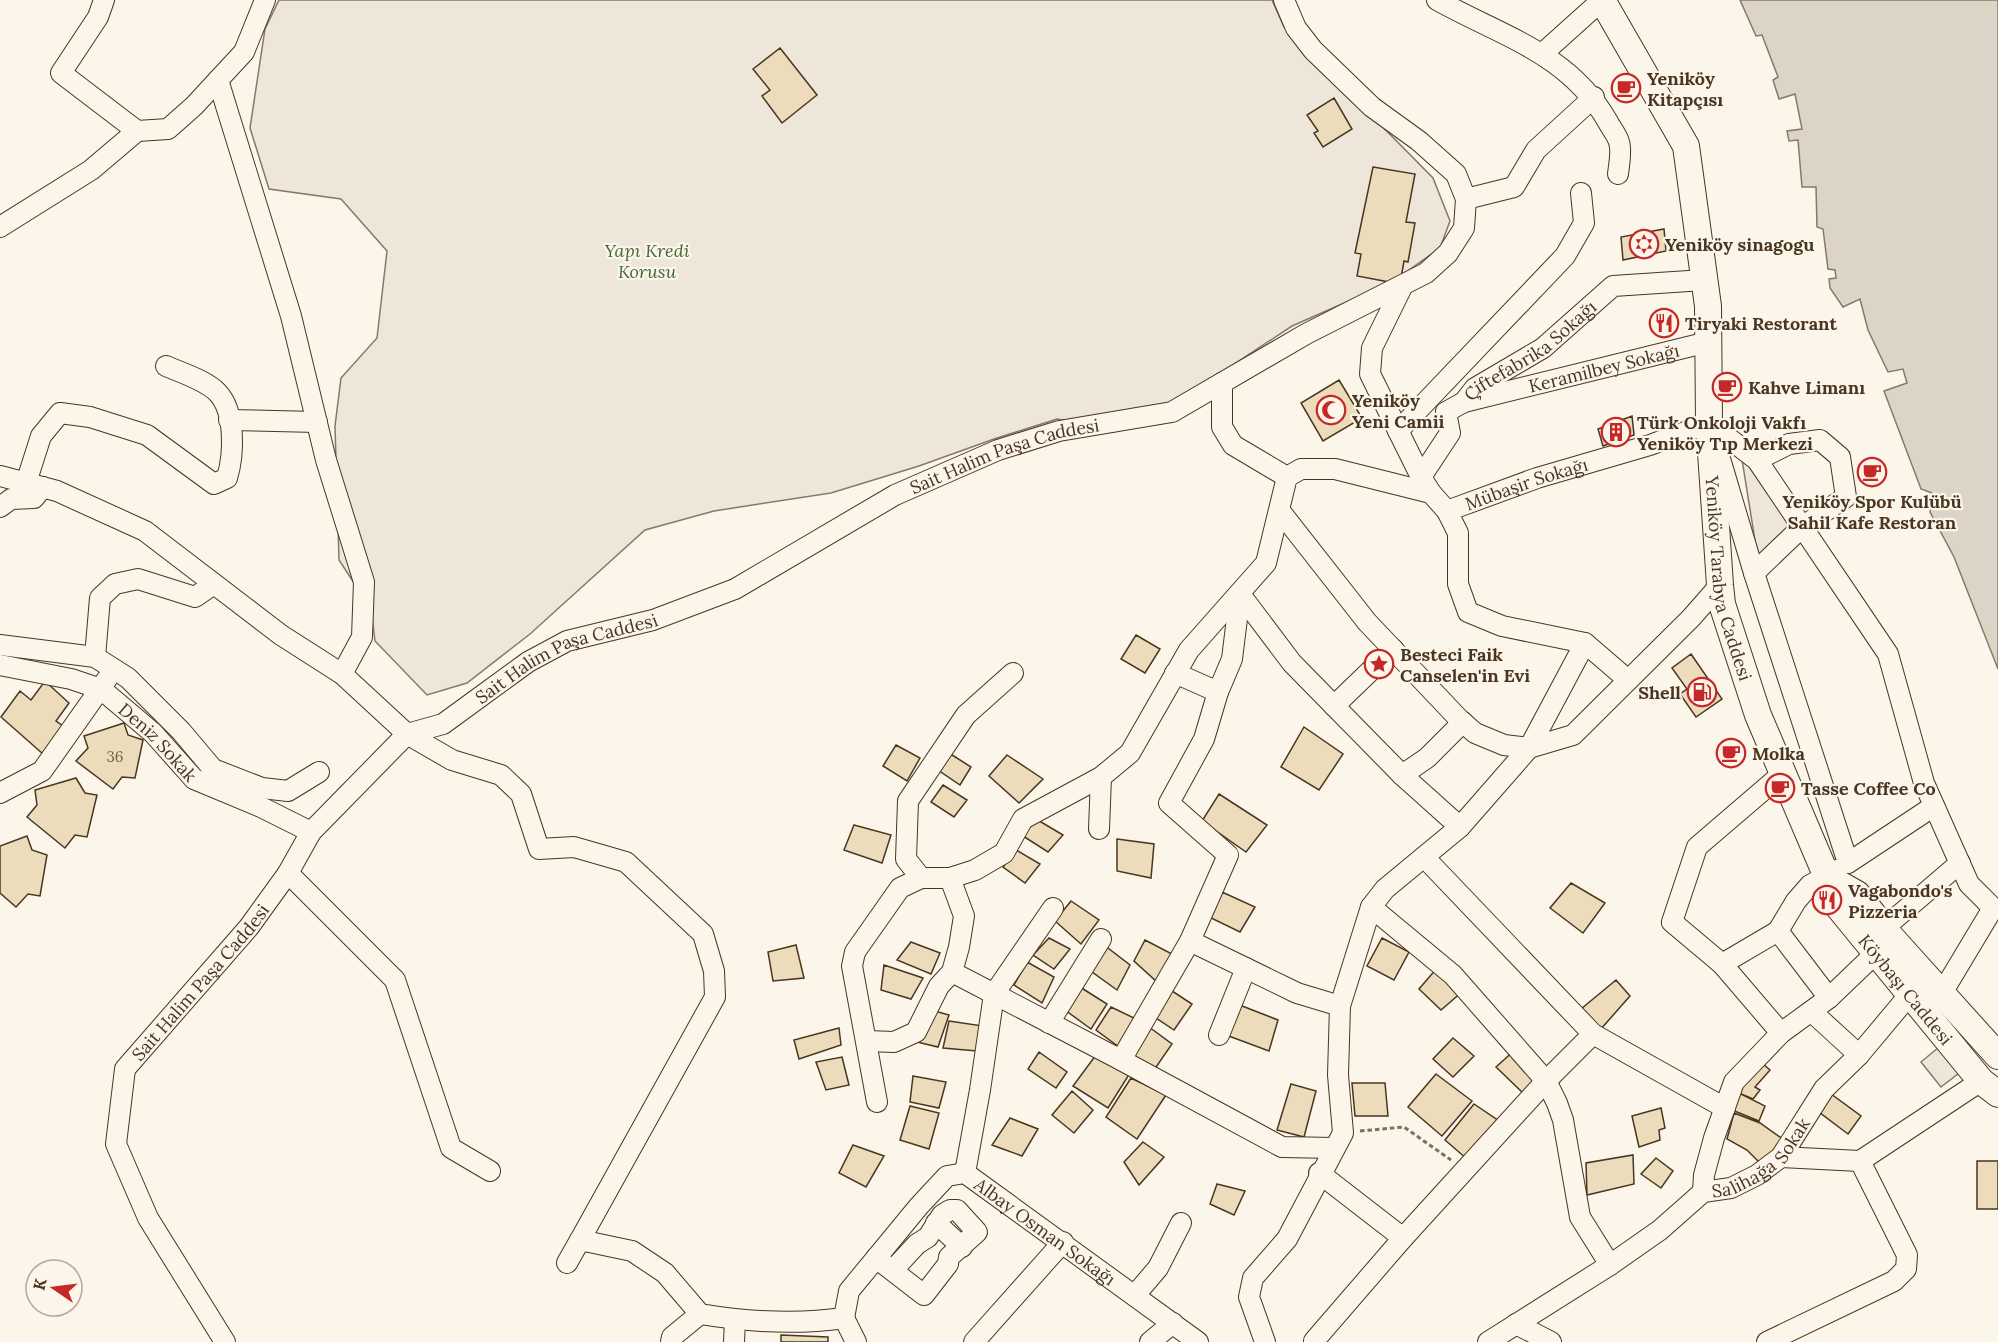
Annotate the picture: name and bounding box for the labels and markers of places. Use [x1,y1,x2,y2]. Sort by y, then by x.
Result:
place label: Yeniköy Kitapçısı [1647,67,1723,111]
cafe icon: Yeniköy Kitapçısı [1610,72,1642,104]
synagogue icon: Yeniköy sinagogu [1628,228,1660,260]
place label: Yeniköy sinagogu [1665,233,1814,256]
restaurant icon: Tiryaki Restorant [1648,307,1680,339]
place label: Tiryaki Restorant [1685,312,1837,335]
cafe icon: Kahve Limanı [1711,371,1743,403]
place label: Kahve Limanı [1748,376,1865,399]
place label: Yeniköy Yeni Camii [1352,389,1445,433]
mosque icon: Yeniköy Yeni Camii [1315,394,1347,426]
place label: Türk Onkoloji Vakfı Yeniköy Tıp Merkezi [1637,411,1813,455]
building icon: Türk Onkoloji Vakfı Yeniköy Tıp Merkezi [1600,416,1632,448]
cafe icon: Yeniköy Spor Kulübü Sahil Kafe Restoran [1856,456,1888,488]
place label: Yeniköy Spor Kulübü Sahil Kafe Restoran [1782,490,1962,534]
place label: Besteci Faik Canselen'in Evi [1400,643,1530,687]
place icon: Besteci Faik Canselen'in Evi [1363,648,1395,680]
fuel station icon: Shell [1686,676,1718,708]
place label: Shell [1638,681,1681,704]
cafe icon: Molka [1715,737,1747,769]
place label: Molka [1752,742,1805,765]
cafe icon: Tasse Coffee Co [1764,772,1796,804]
place label: Tasse Coffee Co [1801,777,1936,800]
place label: Vagabondo's Pizzeria [1848,879,1953,923]
restaurant icon: Vagabondo's Pizzeria [1811,884,1843,916]

